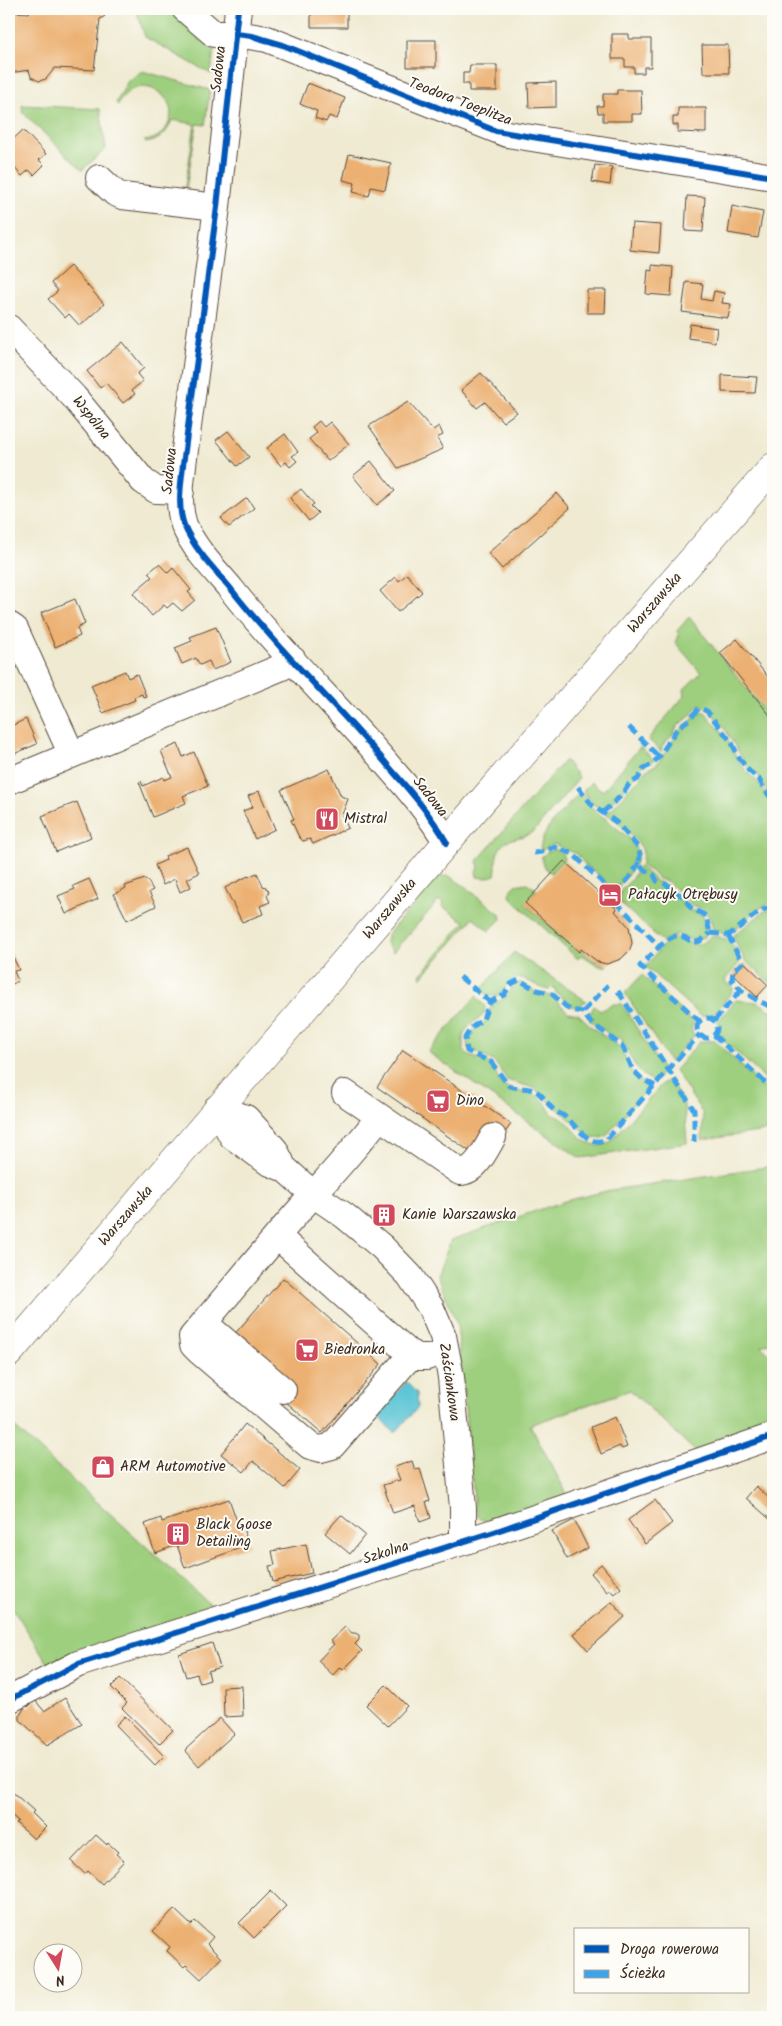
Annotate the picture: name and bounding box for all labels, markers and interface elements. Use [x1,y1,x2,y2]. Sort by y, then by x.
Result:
street label: Sadowa [205,45,233,93]
street label: Teodora Toeplitza [405,71,515,133]
street label: Wspólna [66,391,116,445]
street label: Sadowa [156,447,184,495]
street label: Warszawska [622,567,688,639]
street label: Sadowa [406,771,454,823]
restaurant icon: Mistral [314,806,340,832]
place label: Mistral [344,807,388,831]
street label: Warszawska [357,873,423,945]
hotel icon: Pałacyk Otrębusy [597,882,623,908]
place label: Pałacyk Otrębusy [628,883,738,907]
supermarket icon: Dino [425,1088,451,1114]
place label: Dino [456,1089,484,1113]
street label: Warszawska [93,1180,159,1252]
building icon: Kanie Warszawska [371,1202,397,1228]
place label: Kanie Warszawska [402,1203,517,1227]
supermarket icon: Biedronka [294,1337,320,1363]
place label: Biedronka [324,1338,385,1362]
street label: Zaściankowa [432,1341,466,1423]
shop icon: ARM Automotive [90,1454,116,1480]
place label: ARM Automotive [120,1455,226,1479]
place label: Black Goose Detailing [196,1513,272,1554]
building icon: Black Goose Detailing [165,1521,191,1547]
street label: Szkolna [360,1534,412,1572]
legend [574,1928,750,1994]
text: Droga rowerowa [620,1938,719,1962]
north arrow [32,1944,82,1994]
text: Ścieżka [620,1962,665,1986]
text: N [54,1968,67,1991]

